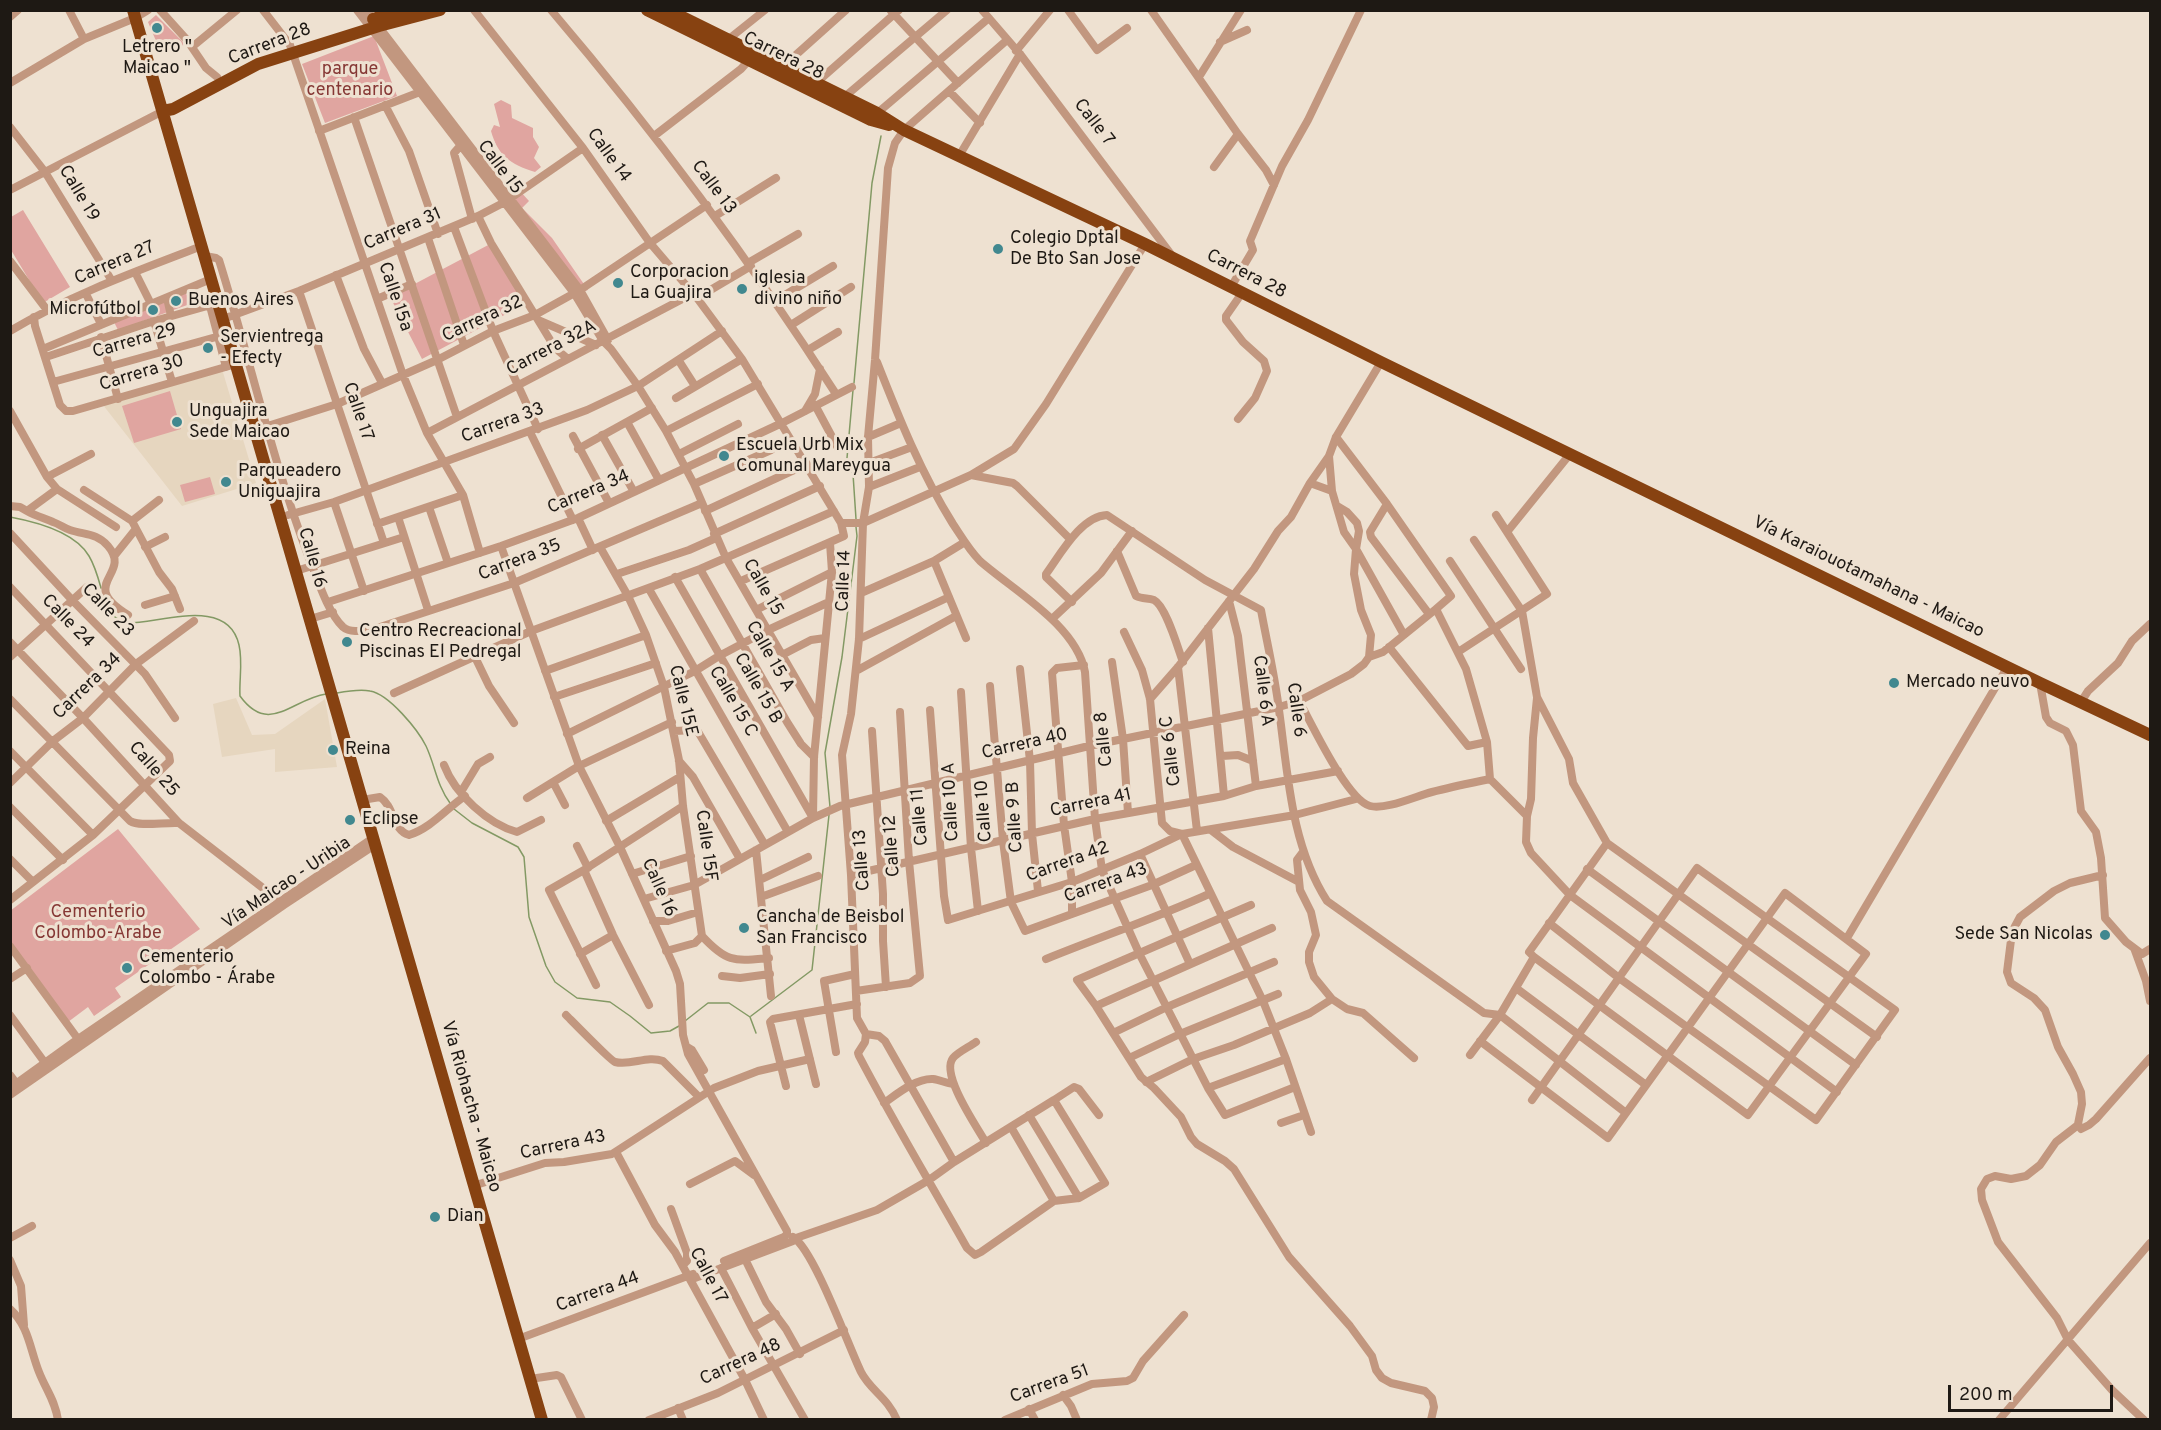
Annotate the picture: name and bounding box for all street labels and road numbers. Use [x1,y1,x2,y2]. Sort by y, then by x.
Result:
street label: Carrera 28 [226,19,314,71]
street label: Carrera 28 [739,28,827,86]
street label: Calle 7 [1068,95,1118,151]
street label: Calle 14 [581,125,635,187]
street label: Calle 15 [472,137,526,199]
street label: Calle 13 [686,157,740,219]
street label: Calle 19 [53,162,103,226]
street label: Carrera 31 [361,204,445,256]
street label: Carrera 27 [72,237,158,291]
street label: Carrera 28 [1202,246,1290,304]
street label: Calle 15a [372,260,416,334]
street label: Carrera 32 [439,292,527,348]
street label: Carrera 32A [503,316,601,382]
street label: Carrera 29 [90,320,180,364]
street label: Carrera 30 [97,351,187,397]
street label: Calle 17 [337,380,377,444]
street label: Carrera 33 [459,399,547,449]
street label: Carrera 34 [545,466,633,520]
street label: Vía Karaiouotamahana - Maicao [1749,512,1987,644]
street label: Calle 16 [292,525,330,591]
street label: Carrera 35 [476,535,564,587]
street label: Calle 14 [833,550,857,612]
street label: Calle 15 [737,556,787,620]
street label: Calle 23 [76,580,138,642]
street label: Calle 24 [36,591,98,653]
street label: Calle 15 A [740,617,798,697]
street label: Carrera 34 [49,649,127,725]
street label: Calle 15 B [728,650,786,728]
street label: Calle 6 A [1247,654,1277,728]
street label: Calle 15E [663,663,701,739]
street label: Calle 15 C [703,663,761,741]
street label: Calle 6 [1280,681,1310,739]
street label: Calle 8 [1091,710,1119,768]
street label: Calle 6 C [1157,714,1187,788]
street label: Carrera 40 [980,725,1070,765]
street label: Calle 25 [123,738,183,802]
street label: Calle 10 A [939,762,965,842]
street label: Calle 10 [972,779,998,843]
street label: Calle 9 B [1003,781,1029,853]
street label: Carrera 41 [1048,785,1134,823]
street label: Calle 11 [908,787,934,847]
street label: Calle 15F [689,809,721,883]
street label: Calle 12 [880,814,906,878]
street label: Calle 13 [850,828,876,892]
street label: Vía Maicao - Uribia [219,833,355,935]
street label: Carrera 42 [1023,838,1113,888]
street label: Calle 16 [636,855,680,921]
street label: Carrera 43 [1061,859,1151,909]
street label: Vía Riohacha - Maicao [435,1019,505,1195]
street label: Carrera 43 [518,1126,608,1166]
street label: Calle 17 [683,1244,731,1308]
street label: Carrera 44 [553,1268,643,1318]
street label: Carrera 48 [697,1335,785,1391]
street label: Carrera 51 [1007,1361,1093,1409]

